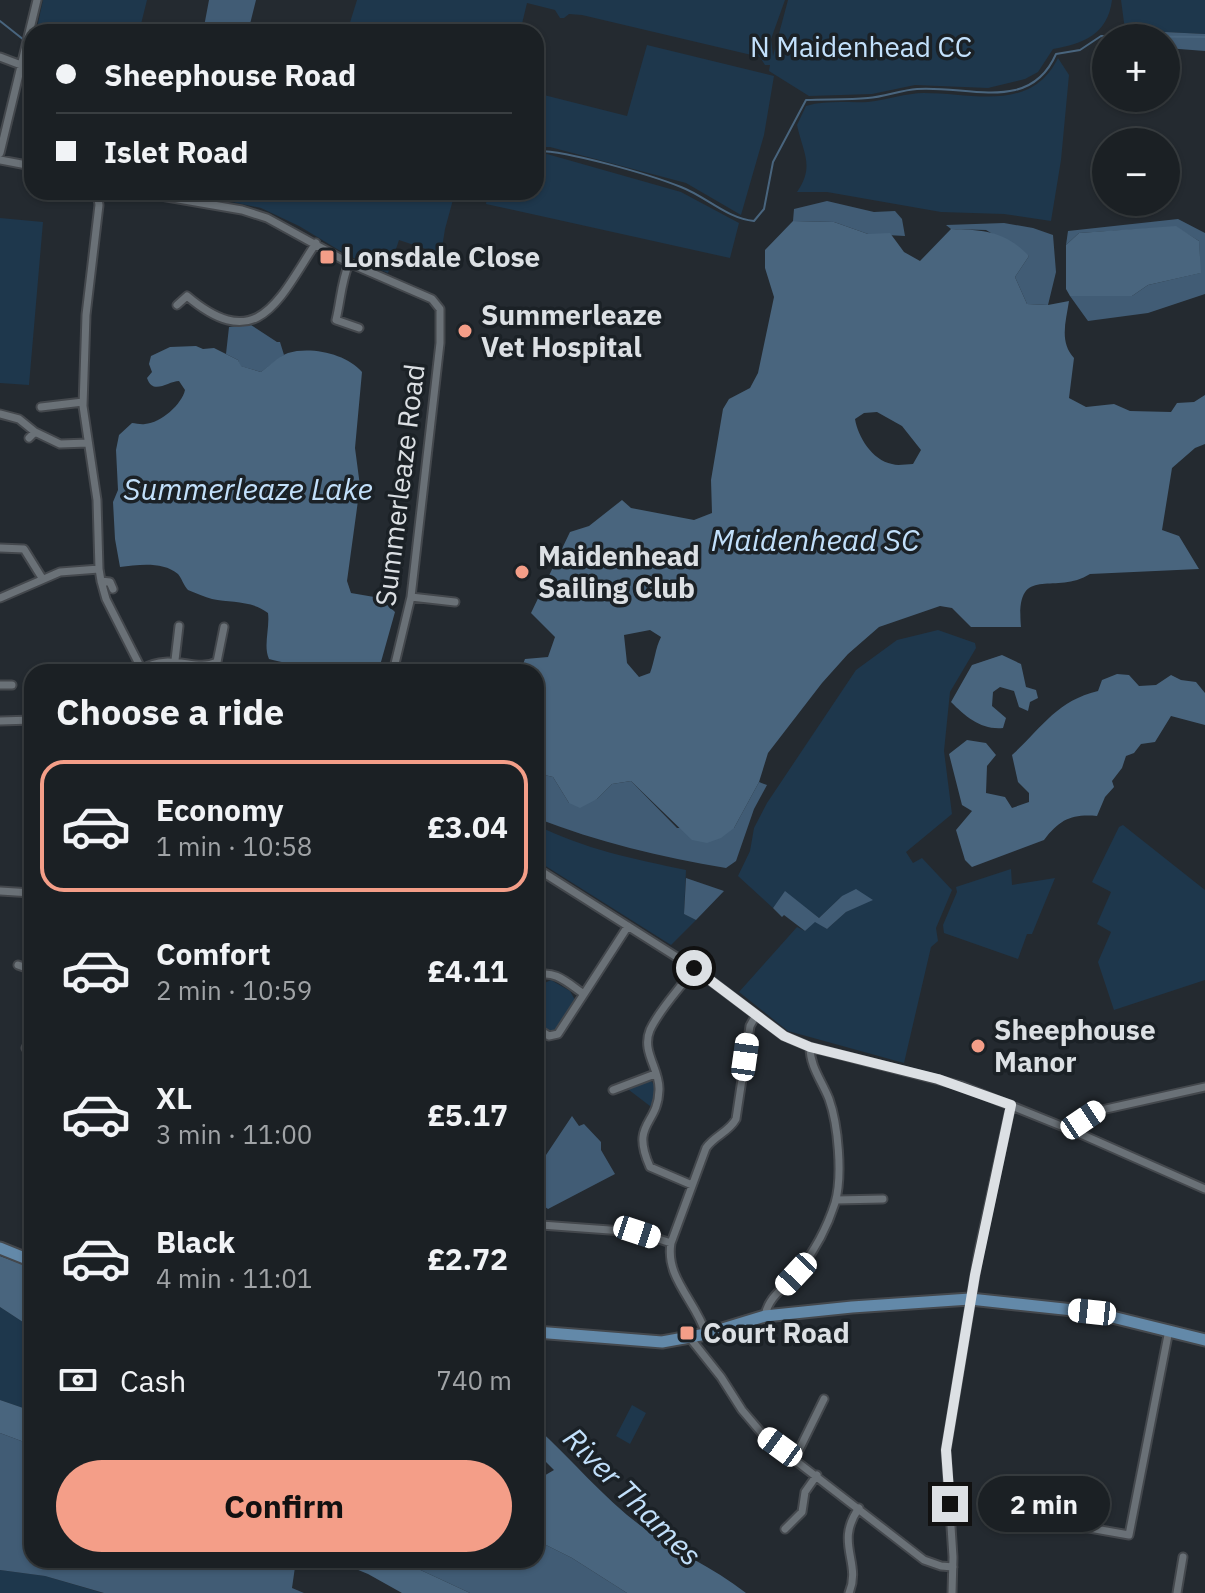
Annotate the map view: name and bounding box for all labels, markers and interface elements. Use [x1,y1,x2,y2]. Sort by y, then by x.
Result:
map controls [1092,24,1180,216]
button: + [1092,24,1180,112]
park label: N Maidenhead CC [750,28,972,65]
text: Sheephouse Road [104,55,356,94]
button: − [1092,128,1180,216]
text: Islet Road [104,132,248,171]
place label: Lonsdale Close [343,238,540,275]
marker: Lonsdale Close [318,248,336,266]
place label: Summerleaze Vet Hospital [481,296,662,365]
marker: Summerleaze Vet Hospital [456,322,474,340]
street label: Summerleaze Road [366,362,433,608]
water label: Summerleaze Lake [123,469,373,508]
water label: Maidenhead SC [711,520,920,559]
place label: Maidenhead Sailing Club [538,537,700,606]
marker: Maidenhead Sailing Club [513,563,531,581]
text: Choose a ride [56,688,284,735]
icon: car [60,790,132,862]
text: Economy [156,790,284,829]
text: £3.04 [427,807,508,846]
text: 1 min · 10:58 [156,829,312,863]
icon: car [60,934,132,1006]
text: Comfort [156,934,271,973]
route start [676,950,712,986]
text: £4.11 [427,951,508,990]
text: 2 min · 10:59 [156,973,312,1007]
place label: Sheephouse Manor [994,1011,1156,1080]
car [730,1032,760,1082]
marker: Sheephouse Manor [969,1037,987,1055]
icon: car [60,1078,132,1150]
text: XL [156,1078,192,1117]
text: £5.17 [427,1095,508,1134]
car [1056,1097,1110,1143]
text: 3 min · 11:00 [156,1117,312,1151]
car [610,1213,664,1251]
icon: car [60,1222,132,1294]
text: Black [156,1222,235,1261]
text: £2.72 [427,1239,508,1278]
car [771,1248,821,1300]
text: 4 min · 11:01 [156,1261,312,1295]
car [1067,1298,1117,1326]
place label: Court Road [703,1314,850,1351]
marker: Court Road [678,1324,696,1342]
icon: cash [56,1358,100,1402]
text: Cash [120,1361,186,1400]
text: 740 m [436,1363,512,1397]
water label: River Thames [555,1418,711,1574]
car [754,1423,806,1471]
button: Confirm [56,1460,512,1552]
callout: 2 min [978,1476,1110,1532]
route end [932,1486,968,1522]
text: 2 min [1010,1487,1078,1521]

